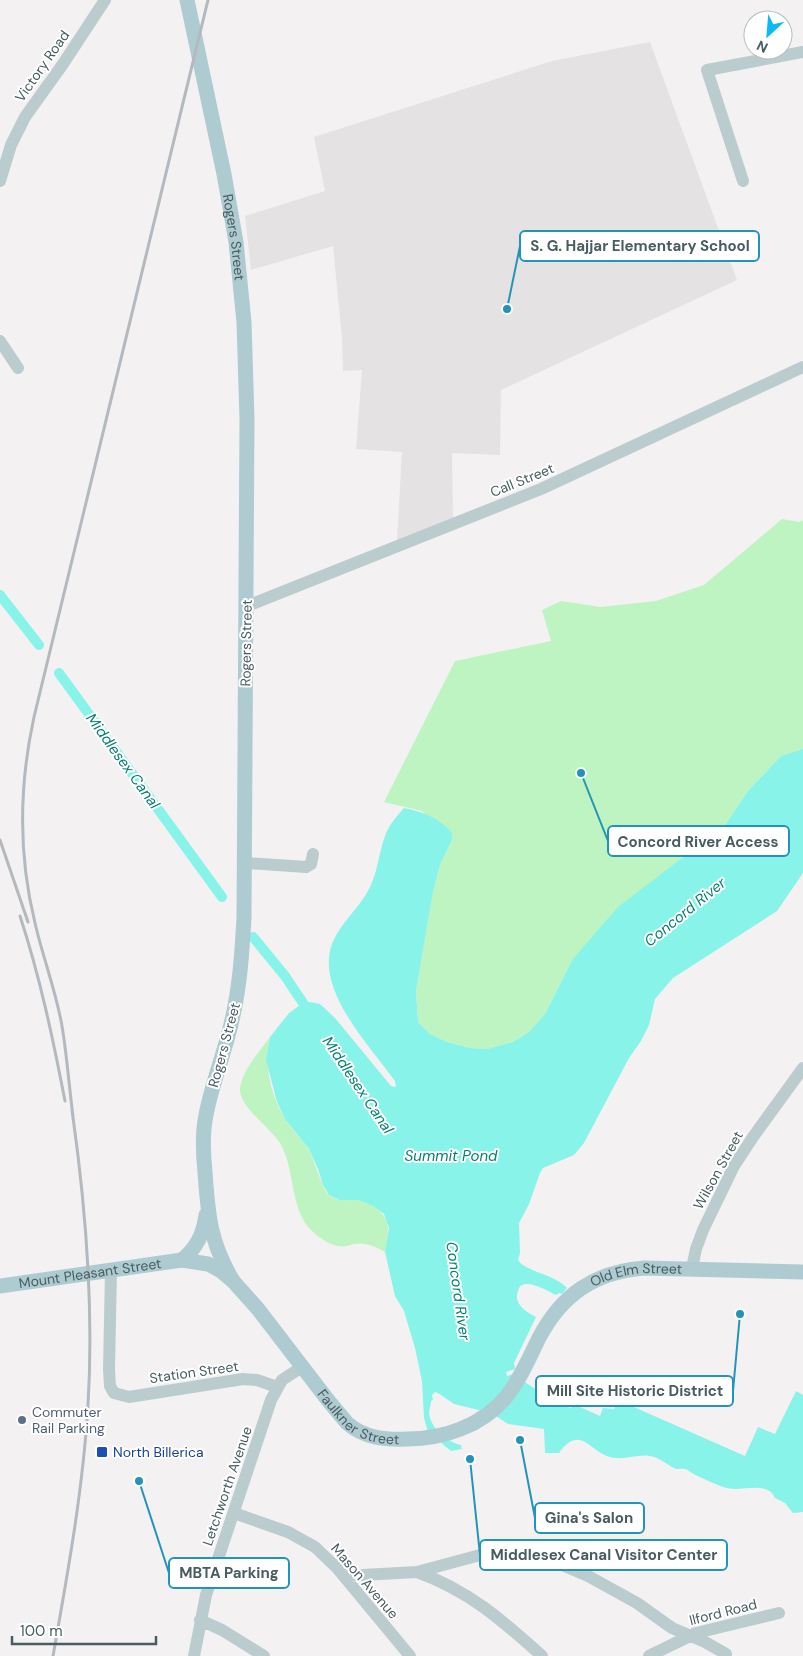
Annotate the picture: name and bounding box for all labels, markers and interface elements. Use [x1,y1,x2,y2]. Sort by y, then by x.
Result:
north arrow [743,10,793,60]
street label: Victory Road [11,27,73,105]
text: N [754,36,771,57]
street label: Rogers Street [219,193,249,281]
callout: S. G. Hajjar Elementary School [520,231,759,261]
text: S. G. Hajjar Elementary School [530,236,750,256]
street label: Call Street [487,459,557,501]
street label: Rogers Street [236,599,256,687]
water label: Middlesex Canal [82,709,165,813]
callout: Concord River Access [608,826,789,856]
text: Concord River Access [618,832,779,852]
water label: Concord River [640,873,730,951]
street label: Rogers Street [204,1001,244,1089]
water label: Middlesex Canal [318,1032,398,1138]
street label: Wilson Street [689,1128,747,1212]
water label: Summit Pond [405,1146,498,1166]
water label: Concord River [441,1240,475,1342]
street label: Mount Pleasant Street [18,1254,163,1292]
street label: Old Elm Street [587,1259,682,1291]
street label: Station Street [148,1357,240,1387]
callout: Mill Site Historic District [536,1376,733,1406]
text: Mill Site Historic District [547,1381,723,1401]
street label: Faulkner Street [314,1385,399,1448]
place label: Commuter Rail Parking [32,1403,105,1437]
marker: Commuter Rail Parking [16,1414,28,1426]
street label: Letchworth Avenue [198,1424,256,1548]
place label: North Billerica [113,1443,204,1461]
marker: North Billerica [95,1445,109,1459]
callout: Gina's Salon [535,1503,644,1533]
text: Gina's Salon [545,1508,633,1528]
street label: Mason Avenue [327,1540,403,1622]
callout: Middlesex Canal Visitor Center [480,1540,727,1570]
text: Middlesex Canal Visitor Center [491,1545,717,1565]
callout: MBTA Parking [169,1558,289,1588]
text: MBTA Parking [179,1563,279,1583]
street label: Ilford Road [687,1595,759,1629]
scale bar [12,1614,156,1646]
text: 100 m [20,1621,63,1641]

